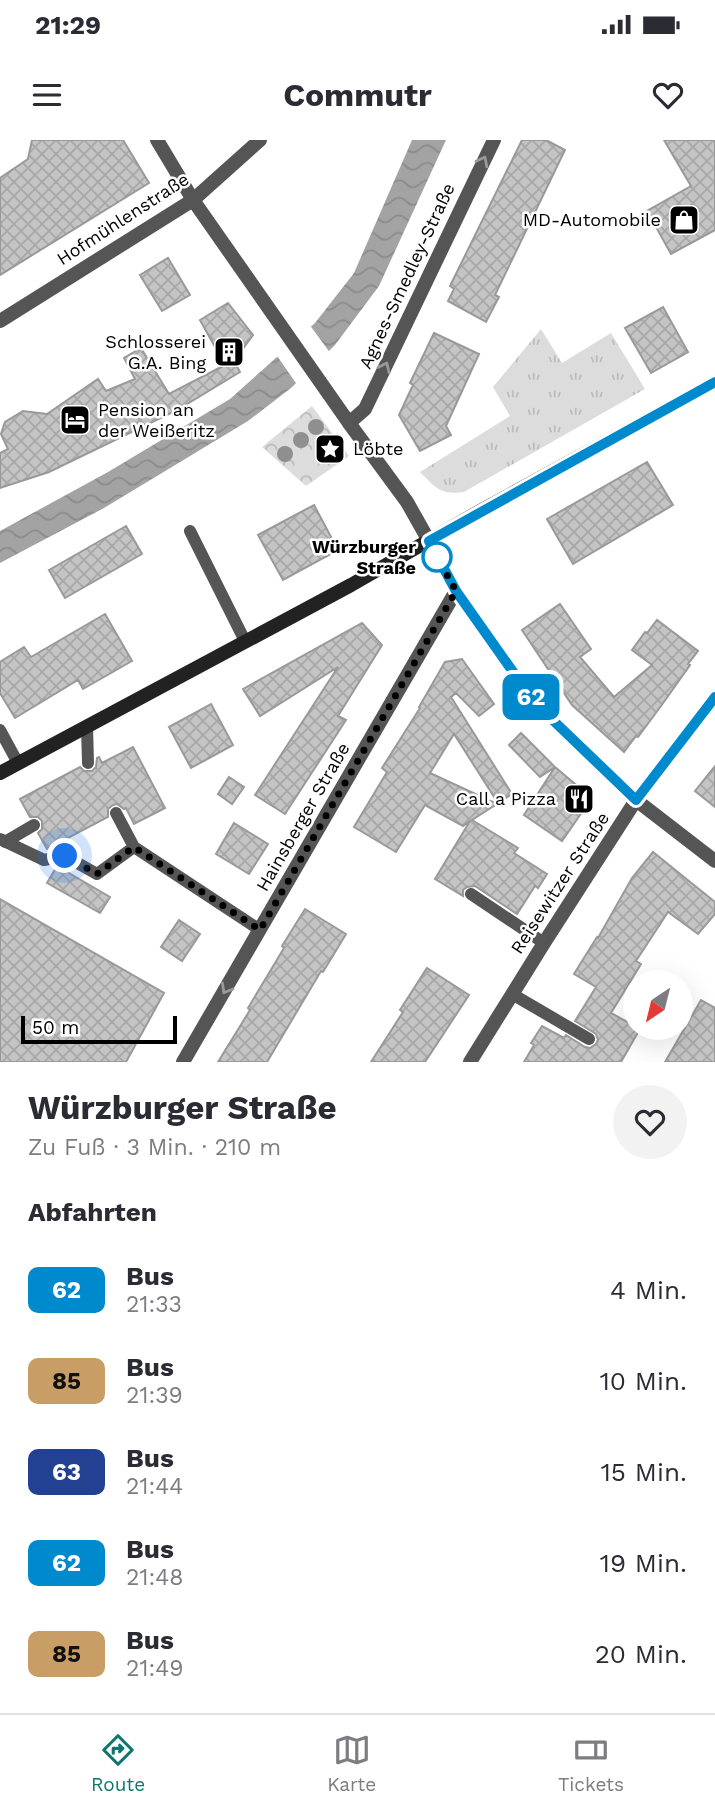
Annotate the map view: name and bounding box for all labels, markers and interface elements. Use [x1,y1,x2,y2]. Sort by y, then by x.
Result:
text: 21:29 [35,10,101,40]
icon: menu [28,76,66,114]
text: Commutr [283,76,432,114]
icon: heart [649,76,687,114]
one-way arrow [475,156,489,168]
street label: Hofmühlenstraße [53,168,193,269]
street label: Agnes-Smedley-Straße [354,180,459,372]
shop icon: MD-Automobile [667,203,701,237]
place label: MD-Automobile [523,209,661,230]
place label: Schlosserei G.A. Bing [105,331,206,373]
building icon: Schlosserei G.A. Bing [212,335,246,369]
one-way arrow [377,362,391,374]
place label: Pension an der Weißeritz [98,399,215,441]
hotel icon: Pension an der Weißeritz [58,403,92,437]
place icon: Löbte [313,432,347,466]
place label: Löbte [353,438,403,459]
place label: Würzburger Straße [312,536,416,578]
marker: Würzburger Straße [422,542,452,572]
line badge: 62 [500,674,562,720]
text: 62 [516,683,546,711]
street label: Hainsberger Straße [251,739,354,895]
restaurant icon: Call a Pizza [562,782,596,816]
place label: Call a Pizza [456,788,556,809]
street label: Reisewitzer Straße [506,808,613,957]
your location [47,838,82,873]
north arrow [623,970,693,1040]
map controls [623,970,693,1040]
one-way arrow [221,981,234,994]
scale bar [21,1013,177,1045]
text: 50 m [32,1016,79,1039]
button: heart [613,1085,687,1159]
text: Würzburger Straße [28,1088,337,1127]
text: Zu Fuß · 3 Min. · 210 m [28,1134,281,1161]
text: Abfahrten [28,1197,157,1227]
text: Bus [126,1261,174,1291]
text: 4 Min. [610,1275,687,1305]
text: 62 [52,1276,81,1304]
text: 21:33 [126,1291,182,1318]
text: Bus [126,1352,174,1382]
text: 10 Min. [600,1366,687,1396]
text: 85 [52,1367,81,1395]
text: 21:39 [126,1382,183,1409]
text: Bus [126,1443,174,1473]
text: 15 Min. [601,1457,687,1487]
text: 63 [52,1458,81,1486]
text: 21:44 [126,1473,183,1500]
text: Bus [126,1534,174,1564]
text: 19 Min. [600,1548,687,1578]
text: 62 [52,1549,81,1577]
text: 21:48 [126,1564,183,1591]
text: Bus [126,1625,174,1655]
text: 20 Min. [595,1639,687,1669]
text: 85 [52,1640,81,1668]
text: 21:49 [126,1655,183,1682]
tab: Route [91,1731,145,1796]
tab: Karte [327,1731,376,1796]
tab: Tickets [558,1731,624,1796]

